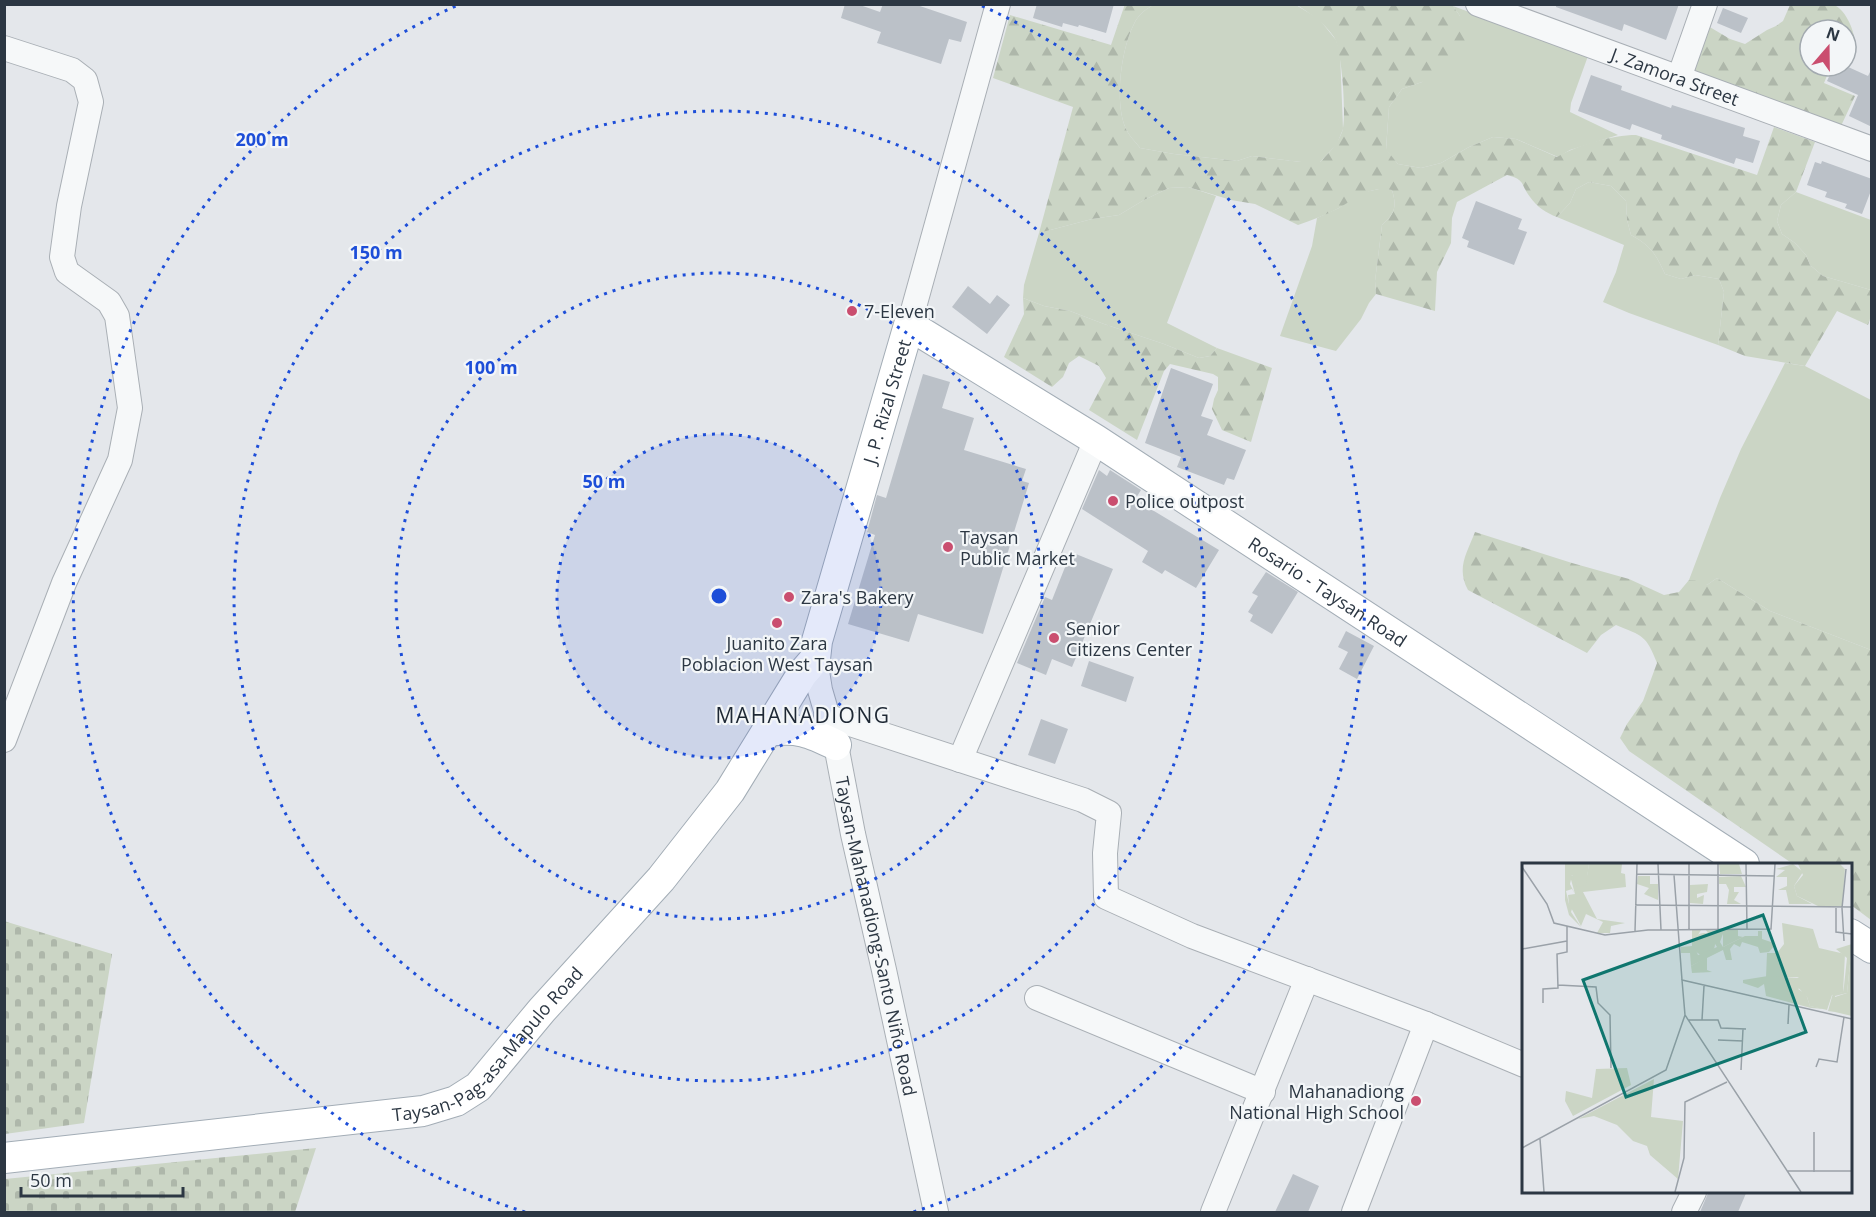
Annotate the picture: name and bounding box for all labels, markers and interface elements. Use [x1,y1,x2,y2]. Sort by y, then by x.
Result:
north arrow [1798,18,1858,78]
text: N [1823,21,1843,46]
street label: J. Zamora Street [1606,41,1742,111]
text: 200 m [235,127,289,151]
text: 150 m [349,240,403,264]
place label: 7-Eleven [864,299,935,323]
marker: 7-Eleven [845,304,859,318]
street label: J. P. Rizal Street [857,337,916,468]
text: 100 m [464,355,518,379]
text: 50 m [583,469,625,493]
place label: Police outpost [1125,489,1244,513]
marker: Police outpost [1106,494,1120,508]
place label: Taysan Public Market [960,525,1075,570]
street label: Rosario - Taysan Road [1244,531,1412,652]
marker: Taysan Public Market [941,540,955,554]
place label: Zara's Bakery [801,585,914,609]
centre of rings [709,586,729,606]
marker: Zara's Bakery [782,590,796,604]
marker: Juanito Zara Poblacion West Taysan [770,616,784,630]
place label: Senior Citizens Center [1066,616,1193,661]
place label: Juanito Zara Poblacion West Taysan [681,631,873,676]
marker: Senior Citizens Center [1047,631,1061,645]
district label: MAHANADIONG [715,701,891,729]
street label: Taysan-Mahanadiong-Santo Niño Road [830,774,923,1098]
inset map [1522,863,1852,1193]
street label: Taysan-Pag-asa-Mapulo Road [391,961,588,1126]
place label: Mahanadiong National High School [1229,1079,1404,1124]
marker: Mahanadiong National High School [1409,1094,1423,1108]
scale bar [21,1160,183,1198]
text: 50 m [30,1168,72,1192]

